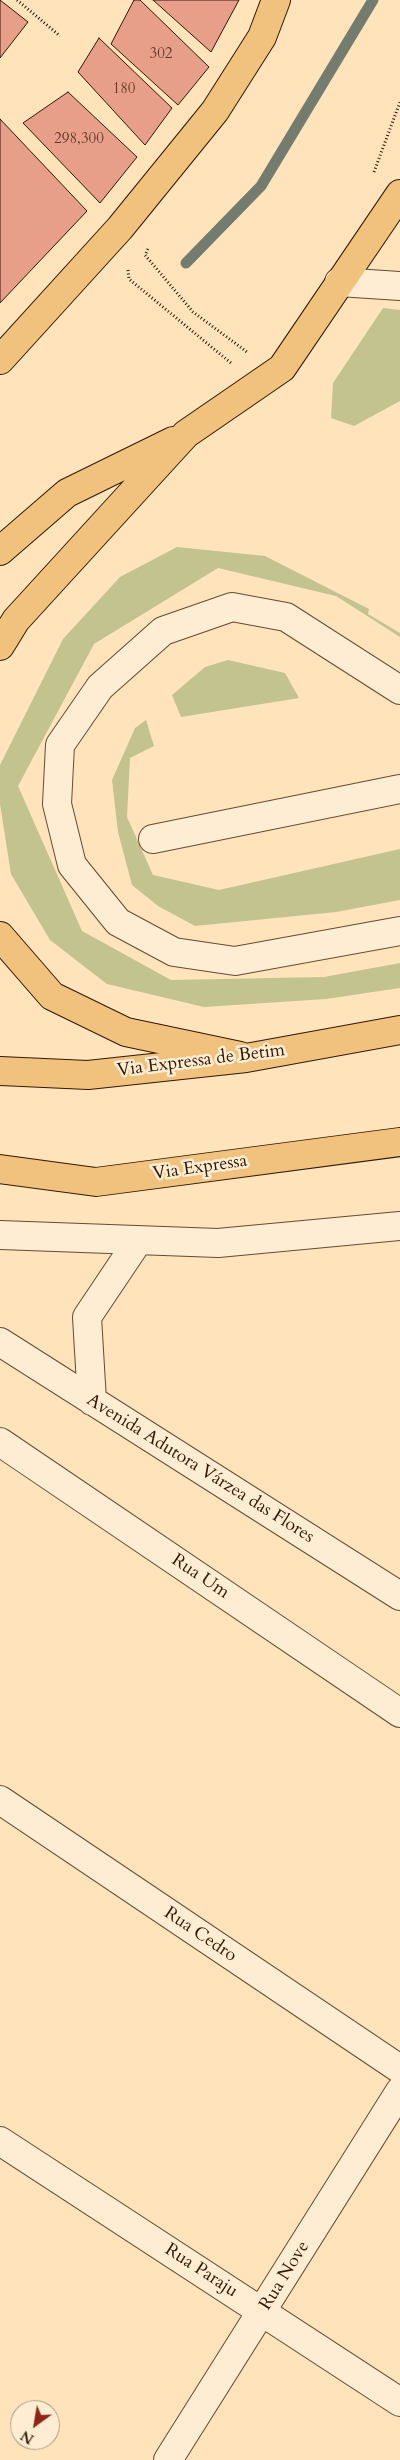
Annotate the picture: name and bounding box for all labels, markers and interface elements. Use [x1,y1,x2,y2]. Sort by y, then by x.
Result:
house number: 302 [149,46,173,64]
house number: 180 [112,81,136,99]
house number: 298,300 [54,131,104,149]
street label: Via Expressa de Betim [116,1040,286,1082]
street label: Via Expressa [151,1151,249,1185]
street label: Avenida Adutora Várzea das Flores [82,1390,318,1548]
street label: Rua Um [167,1550,233,1604]
street label: Rua Cedro [160,1903,240,1967]
street label: Rua Nove [255,2237,315,2315]
street label: Rua Paraju [160,2239,242,2303]
north arrow [10,2400,60,2450]
text: N [17,2426,38,2449]

